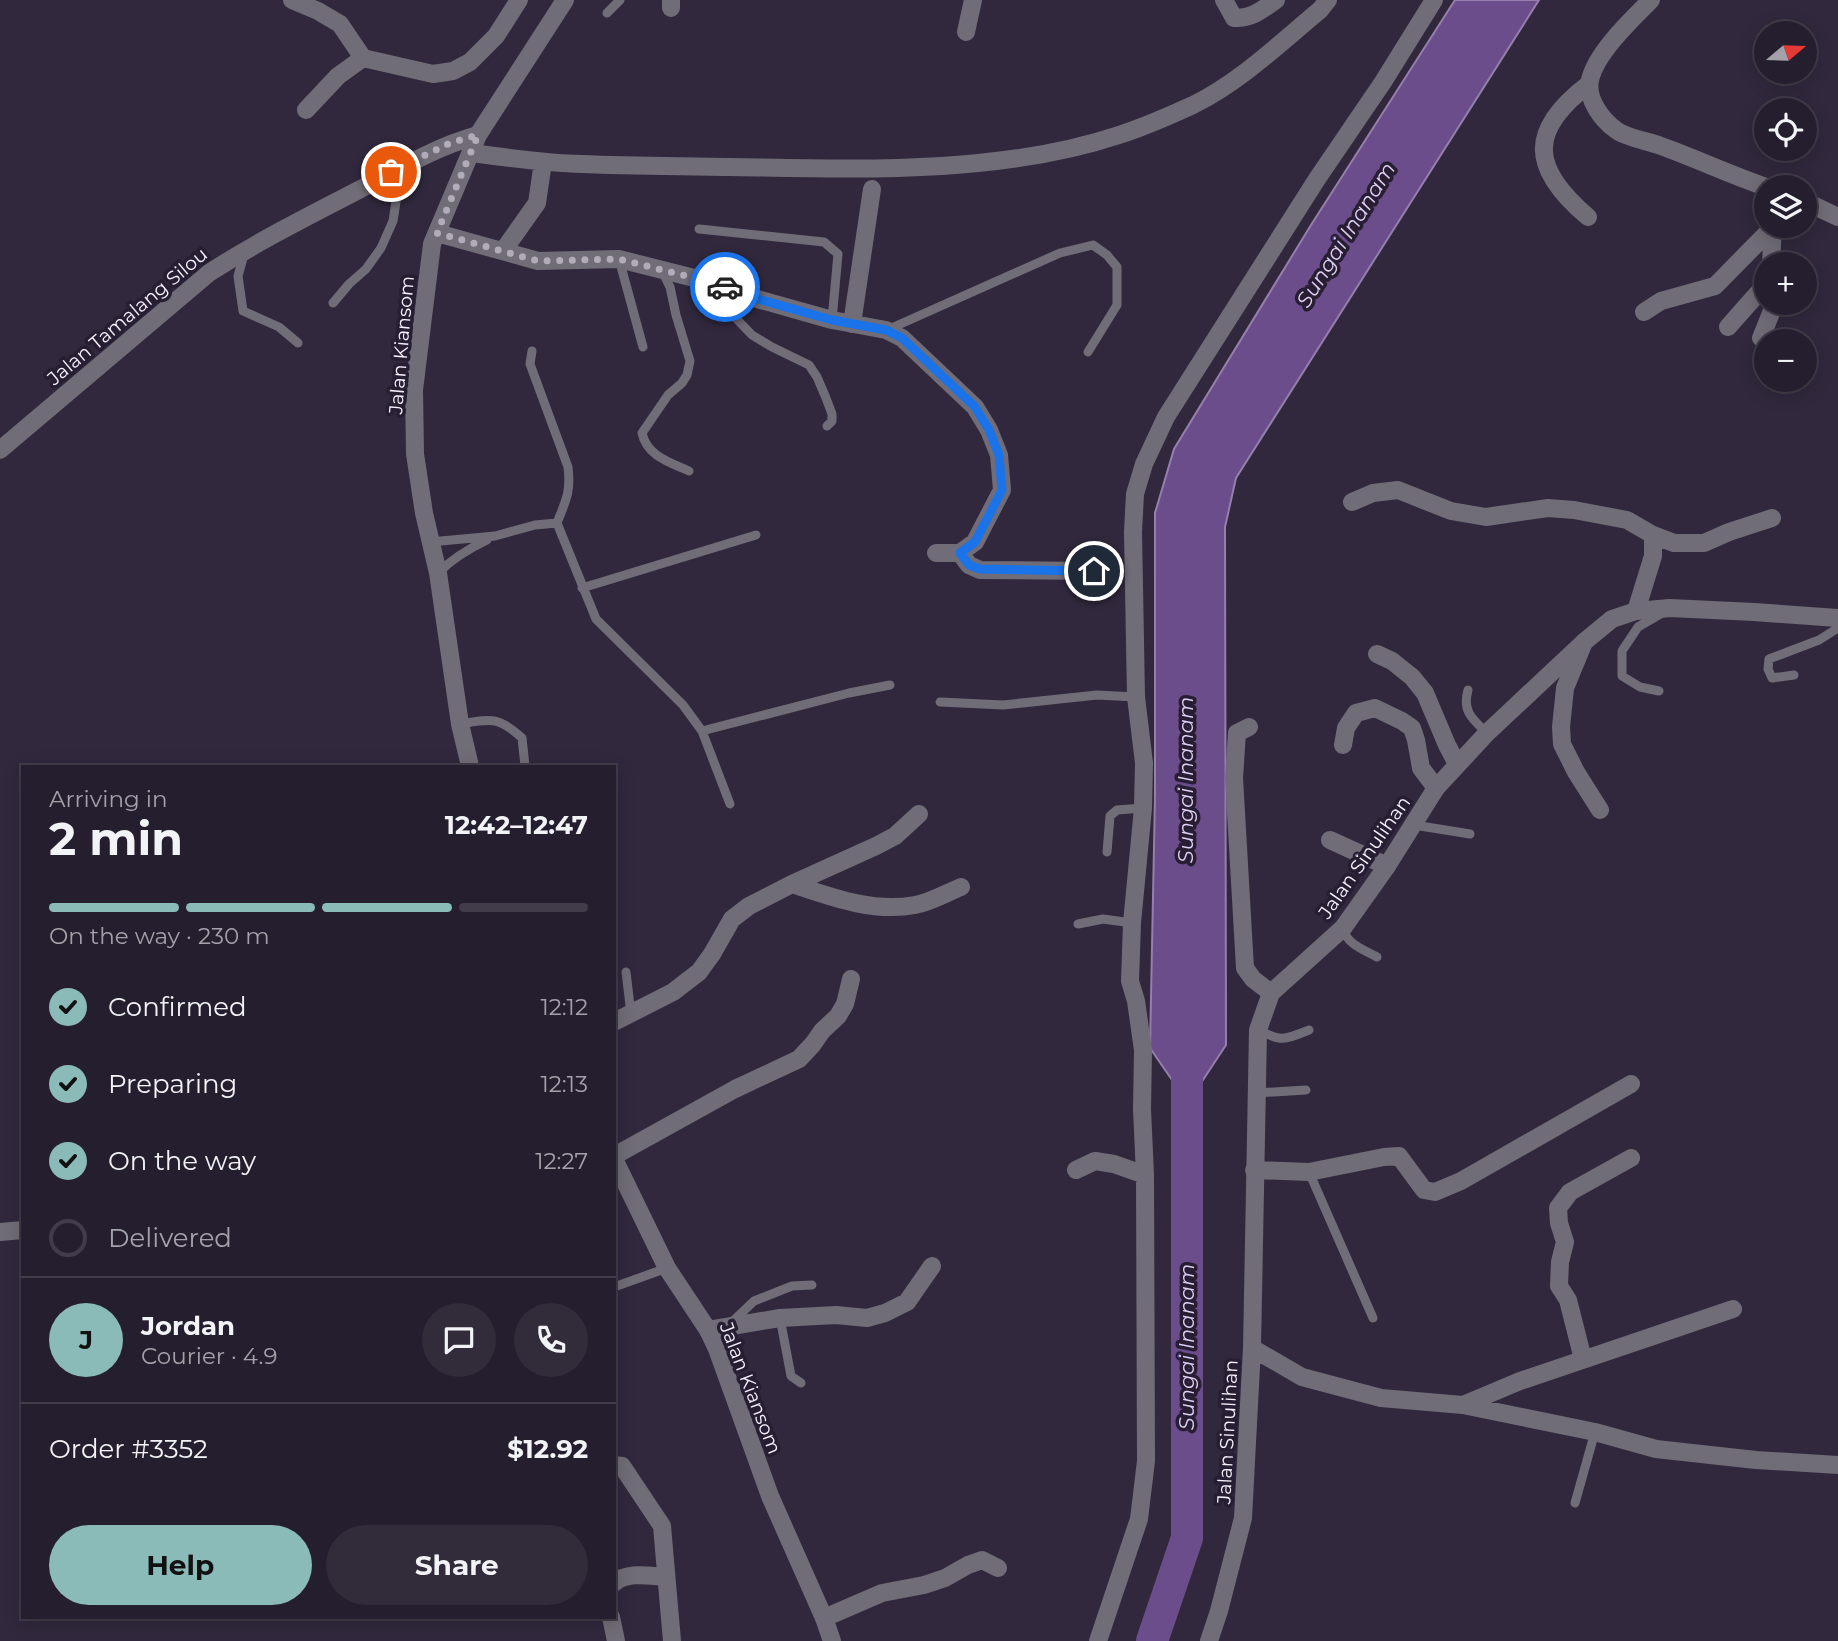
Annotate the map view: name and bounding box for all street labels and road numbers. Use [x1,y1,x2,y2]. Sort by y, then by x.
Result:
street label: Jalan Tamalang Silou [42,243,212,391]
street label: Jalan Kiansom [384,275,419,416]
street label: Jalan Sinulihan [1313,792,1415,924]
street label: Jalan Kiansom [715,1318,786,1457]
street label: Jalan Sinulihan [1212,1359,1243,1506]

